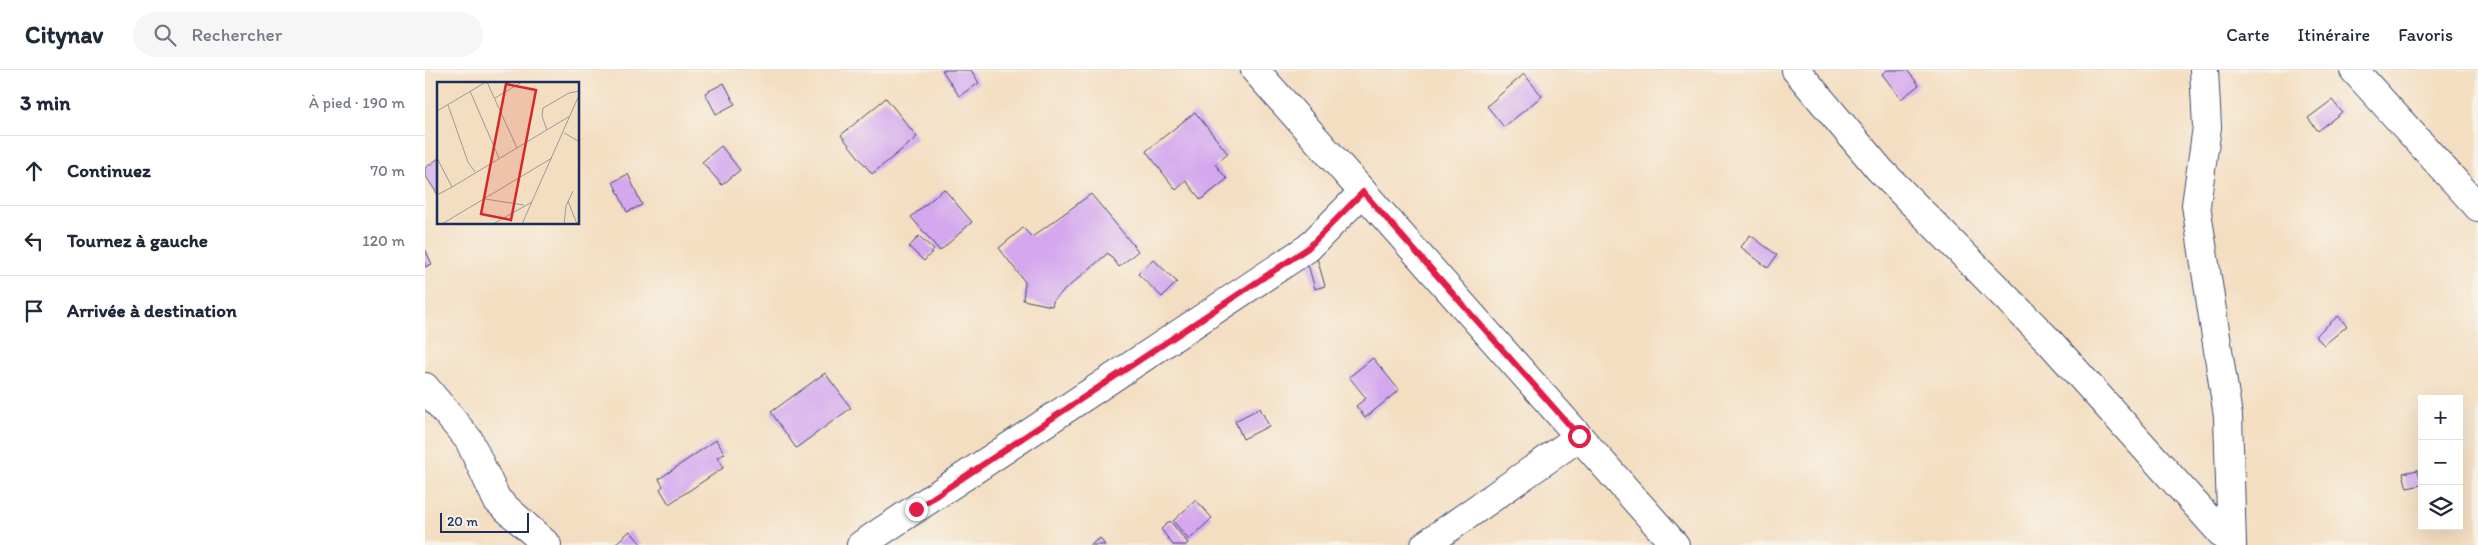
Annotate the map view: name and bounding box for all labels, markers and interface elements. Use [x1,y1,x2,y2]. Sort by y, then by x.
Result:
search box [133,12,483,57]
text: Citynav [25,20,103,49]
icon: search [151,21,179,49]
text: Rechercher [191,23,282,46]
text: Carte [2226,24,2270,46]
text: Itinéraire [2298,24,2370,46]
text: Favoris [2398,24,2453,46]
inset map [437,82,580,225]
text: 3 min [20,90,70,115]
text: À pied · 190 m [309,93,405,112]
icon: ahead [20,157,48,185]
text: Continuez [67,159,151,182]
text: 70 m [370,161,405,180]
icon: left [20,227,48,255]
text: Tournez à gauche [67,229,208,252]
text: 120 m [362,231,405,250]
icon: arrive [20,297,48,325]
text: Arrivée à destination [67,299,237,322]
map controls [2418,395,2463,530]
button: + [2418,395,2463,440]
route start [1568,425,1591,448]
button: − [2418,440,2463,485]
button: layers [2418,485,2463,530]
route end [905,498,928,521]
scale bar [440,510,529,533]
text: 20 m [447,513,478,530]

